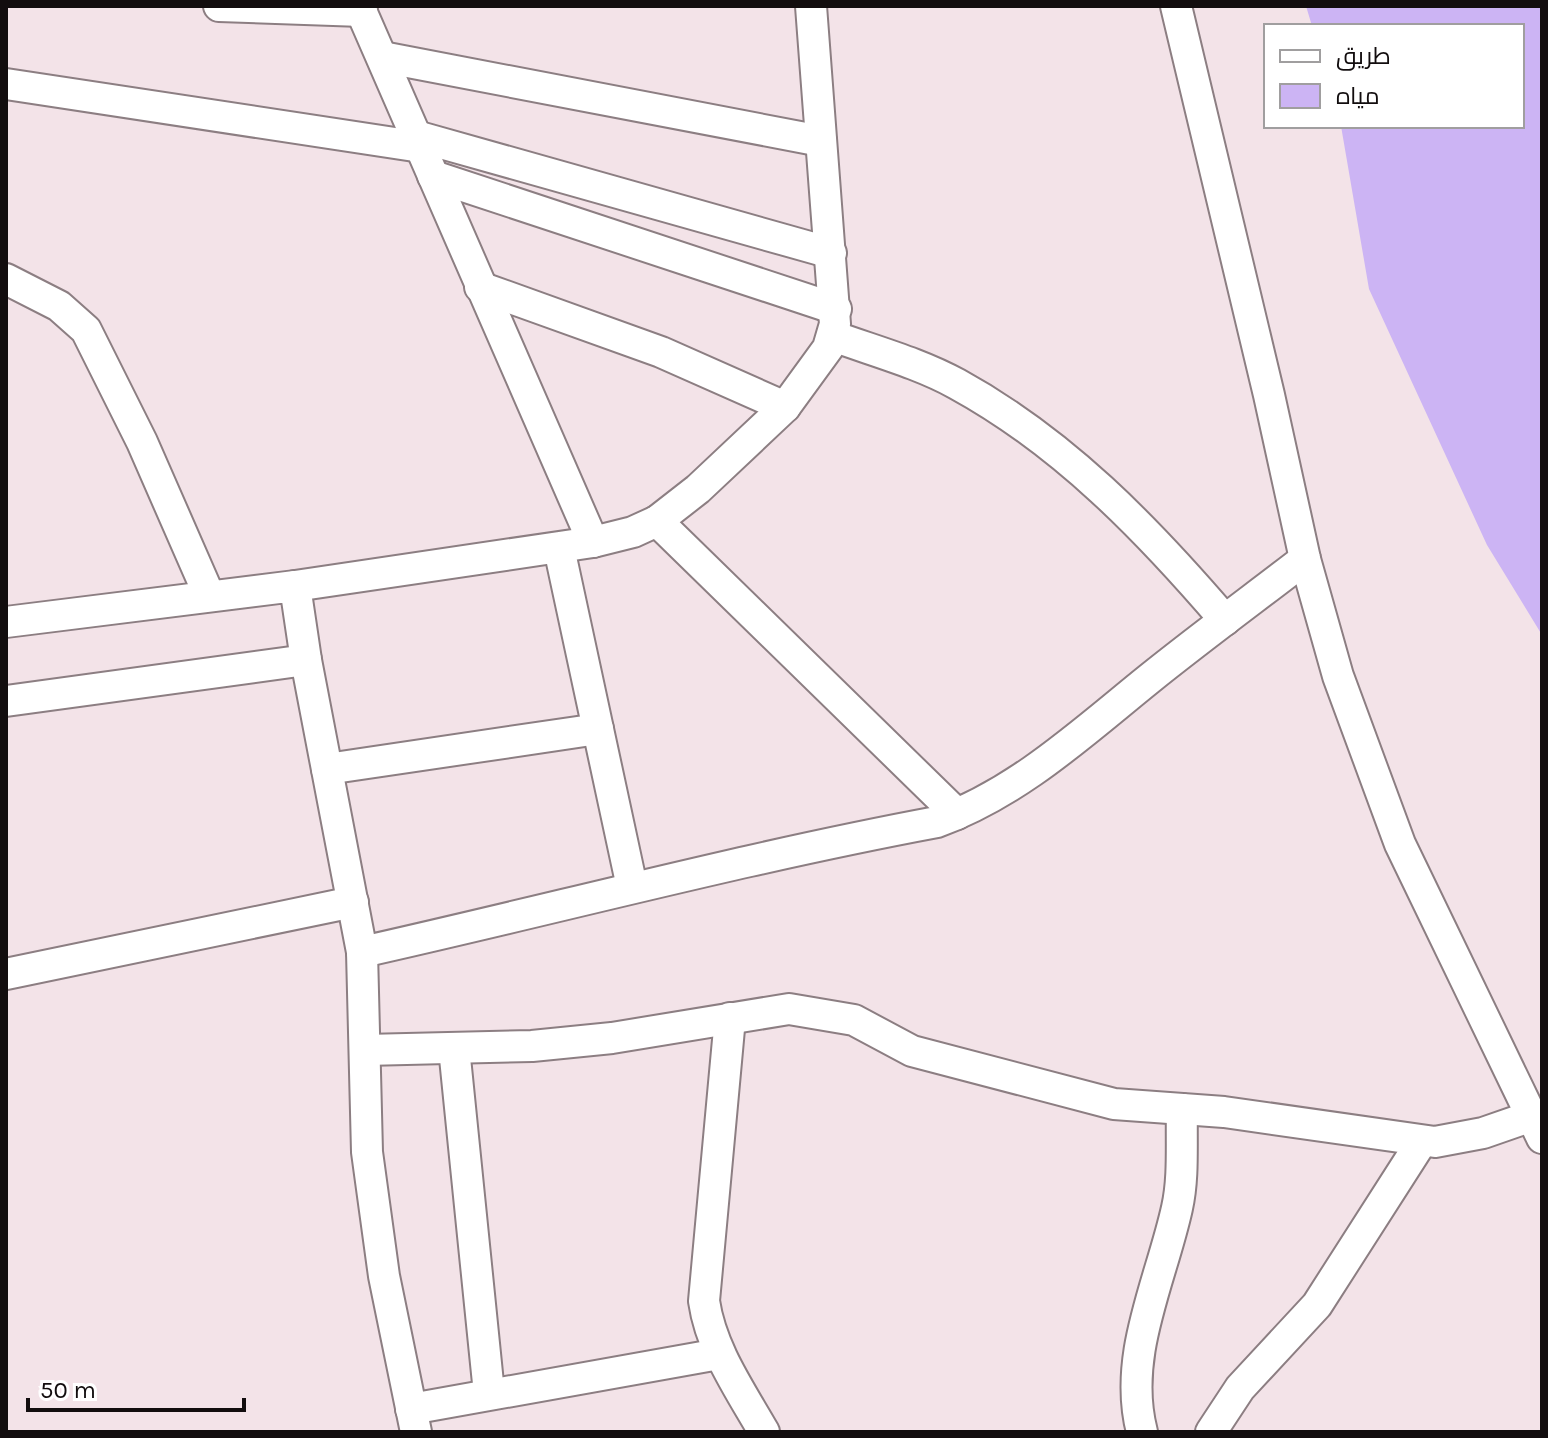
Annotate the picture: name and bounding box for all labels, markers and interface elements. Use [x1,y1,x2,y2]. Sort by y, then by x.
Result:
legend [1264,24,1524,128]
text: طريق [1336,42,1391,71]
text: مياه [1336,82,1380,110]
scale bar [28,1362,244,1412]
text: 50 m [40,1376,96,1404]

